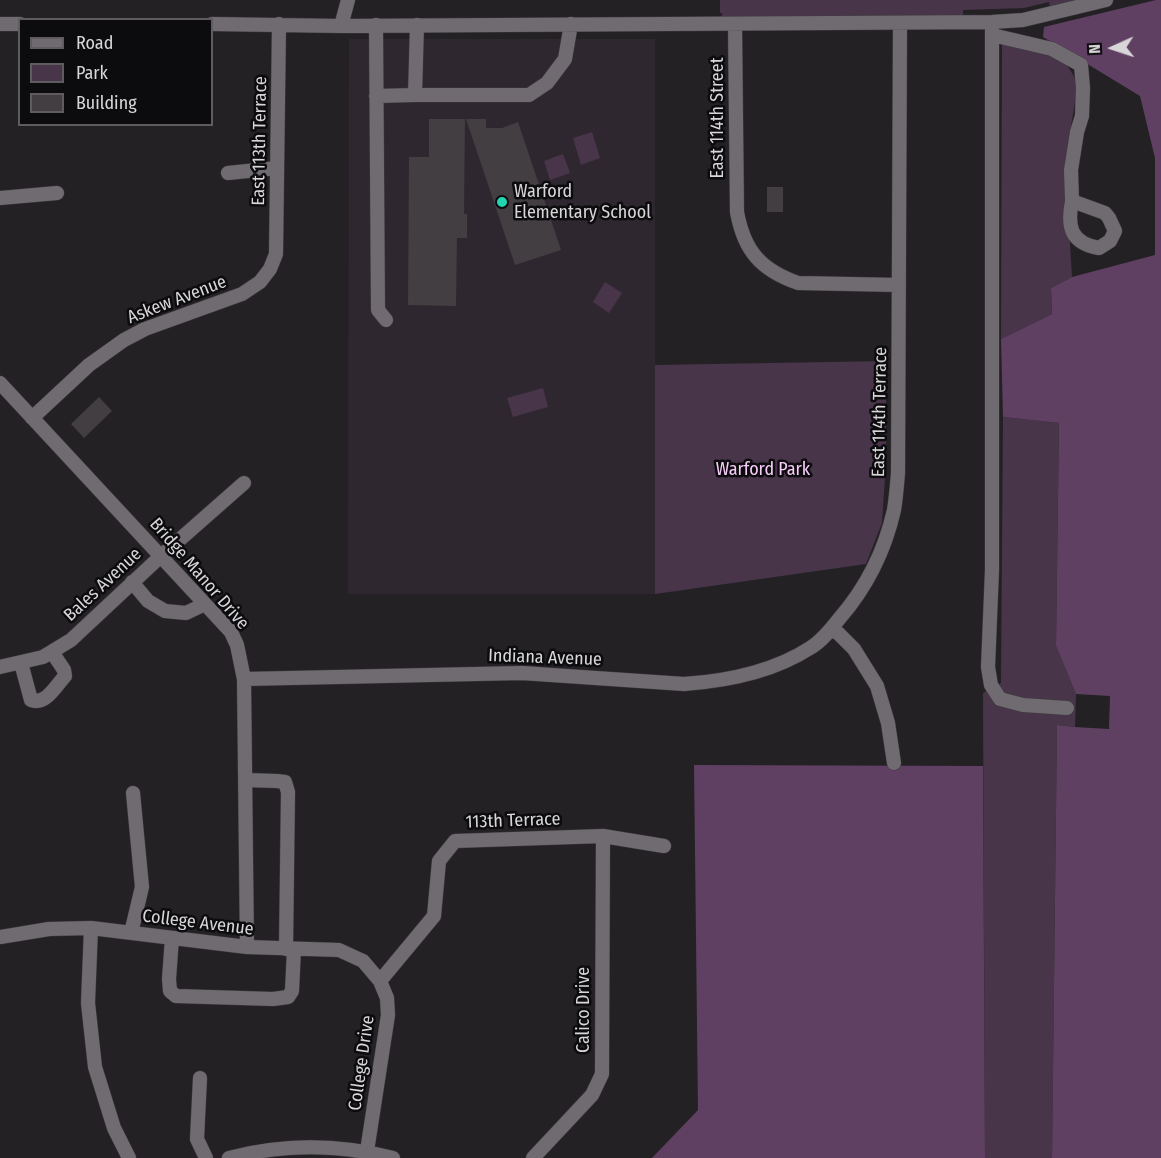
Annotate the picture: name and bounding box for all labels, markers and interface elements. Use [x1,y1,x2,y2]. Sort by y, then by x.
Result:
legend [18,18,213,126]
north arrow [1083,18,1143,78]
text: Road [76,32,113,54]
text: N [1085,44,1104,54]
street label: East 114th Street [707,57,729,179]
text: Park [76,62,108,84]
street label: East 113th Terrace [248,76,272,206]
text: Building [76,92,137,114]
place label: Warford Elementary School [514,181,651,224]
marker: Warford Elementary School [495,195,509,209]
street label: Askew Avenue [124,271,230,329]
street label: East 114th Terrace [868,347,892,477]
park label: Warford Park [716,459,810,481]
street label: Bridge Manor Drive [145,514,253,634]
street label: Bales Avenue [60,544,146,626]
street label: Indiana Avenue [488,645,602,671]
street label: 113th Terrace [465,809,561,833]
street label: College Avenue [141,905,255,941]
street label: Calico Drive [573,967,595,1053]
street label: College Drive [345,1014,379,1112]

